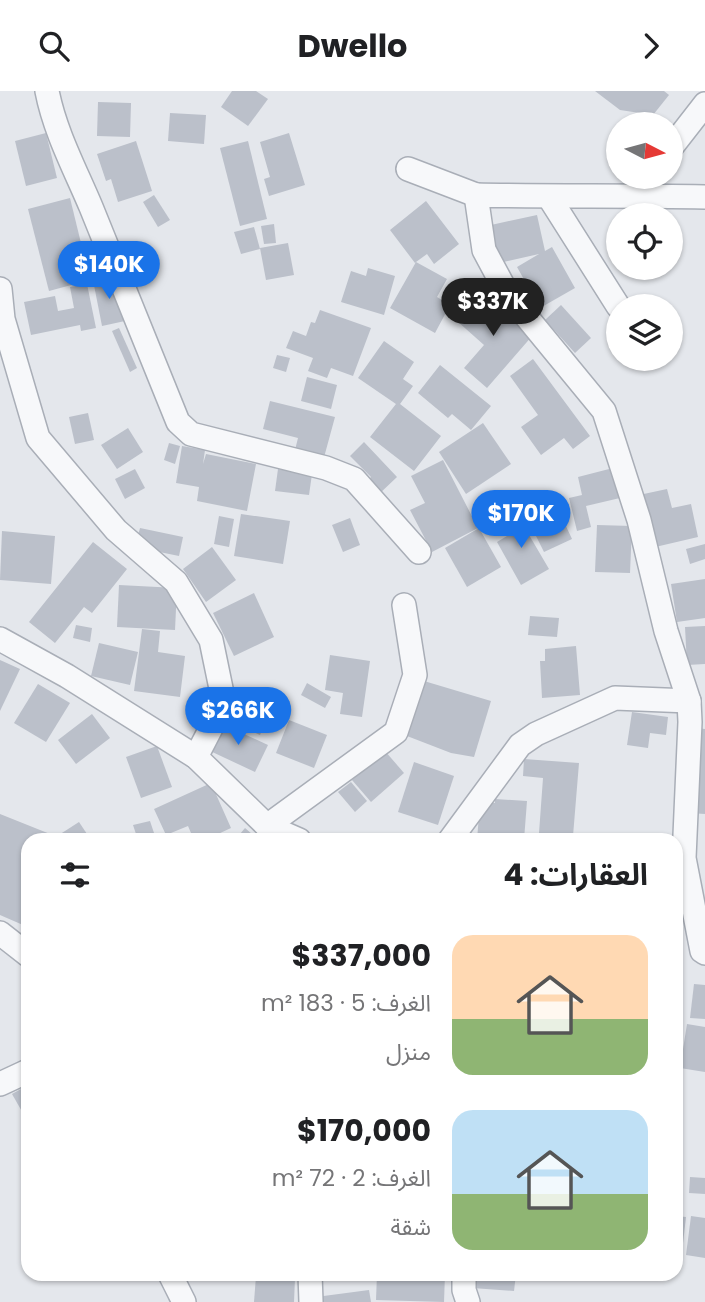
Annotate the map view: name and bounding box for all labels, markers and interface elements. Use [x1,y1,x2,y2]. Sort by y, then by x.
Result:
text: Dwello [298,23,407,68]
icon: search [35,27,73,65]
icon: forward [632,27,670,65]
north arrow [606,112,682,189]
map controls [606,112,683,371]
button: locate [606,203,683,280]
pin: $140K [60,241,158,301]
text: $140K [74,248,144,280]
pin: $337K [444,279,542,338]
text: $337K [457,285,529,317]
button: layers [606,294,683,371]
pin: $170K [472,491,570,550]
text: $170K [487,497,555,529]
pin: $266K [189,687,287,747]
text: $266K [201,694,275,726]
text: العقارات: 4 [503,853,648,896]
icon: filters [56,856,94,894]
text: $337,000 [292,934,431,977]
icon: home [508,963,592,1047]
text: الغرف: 5 · 183 m² [261,987,431,1019]
text: منزل [386,1036,431,1068]
text: $170,000 [297,1109,431,1152]
icon: home [508,1138,592,1222]
text: الغرف: 2 · 72 m² [272,1162,431,1194]
text: شقة [390,1211,431,1243]

